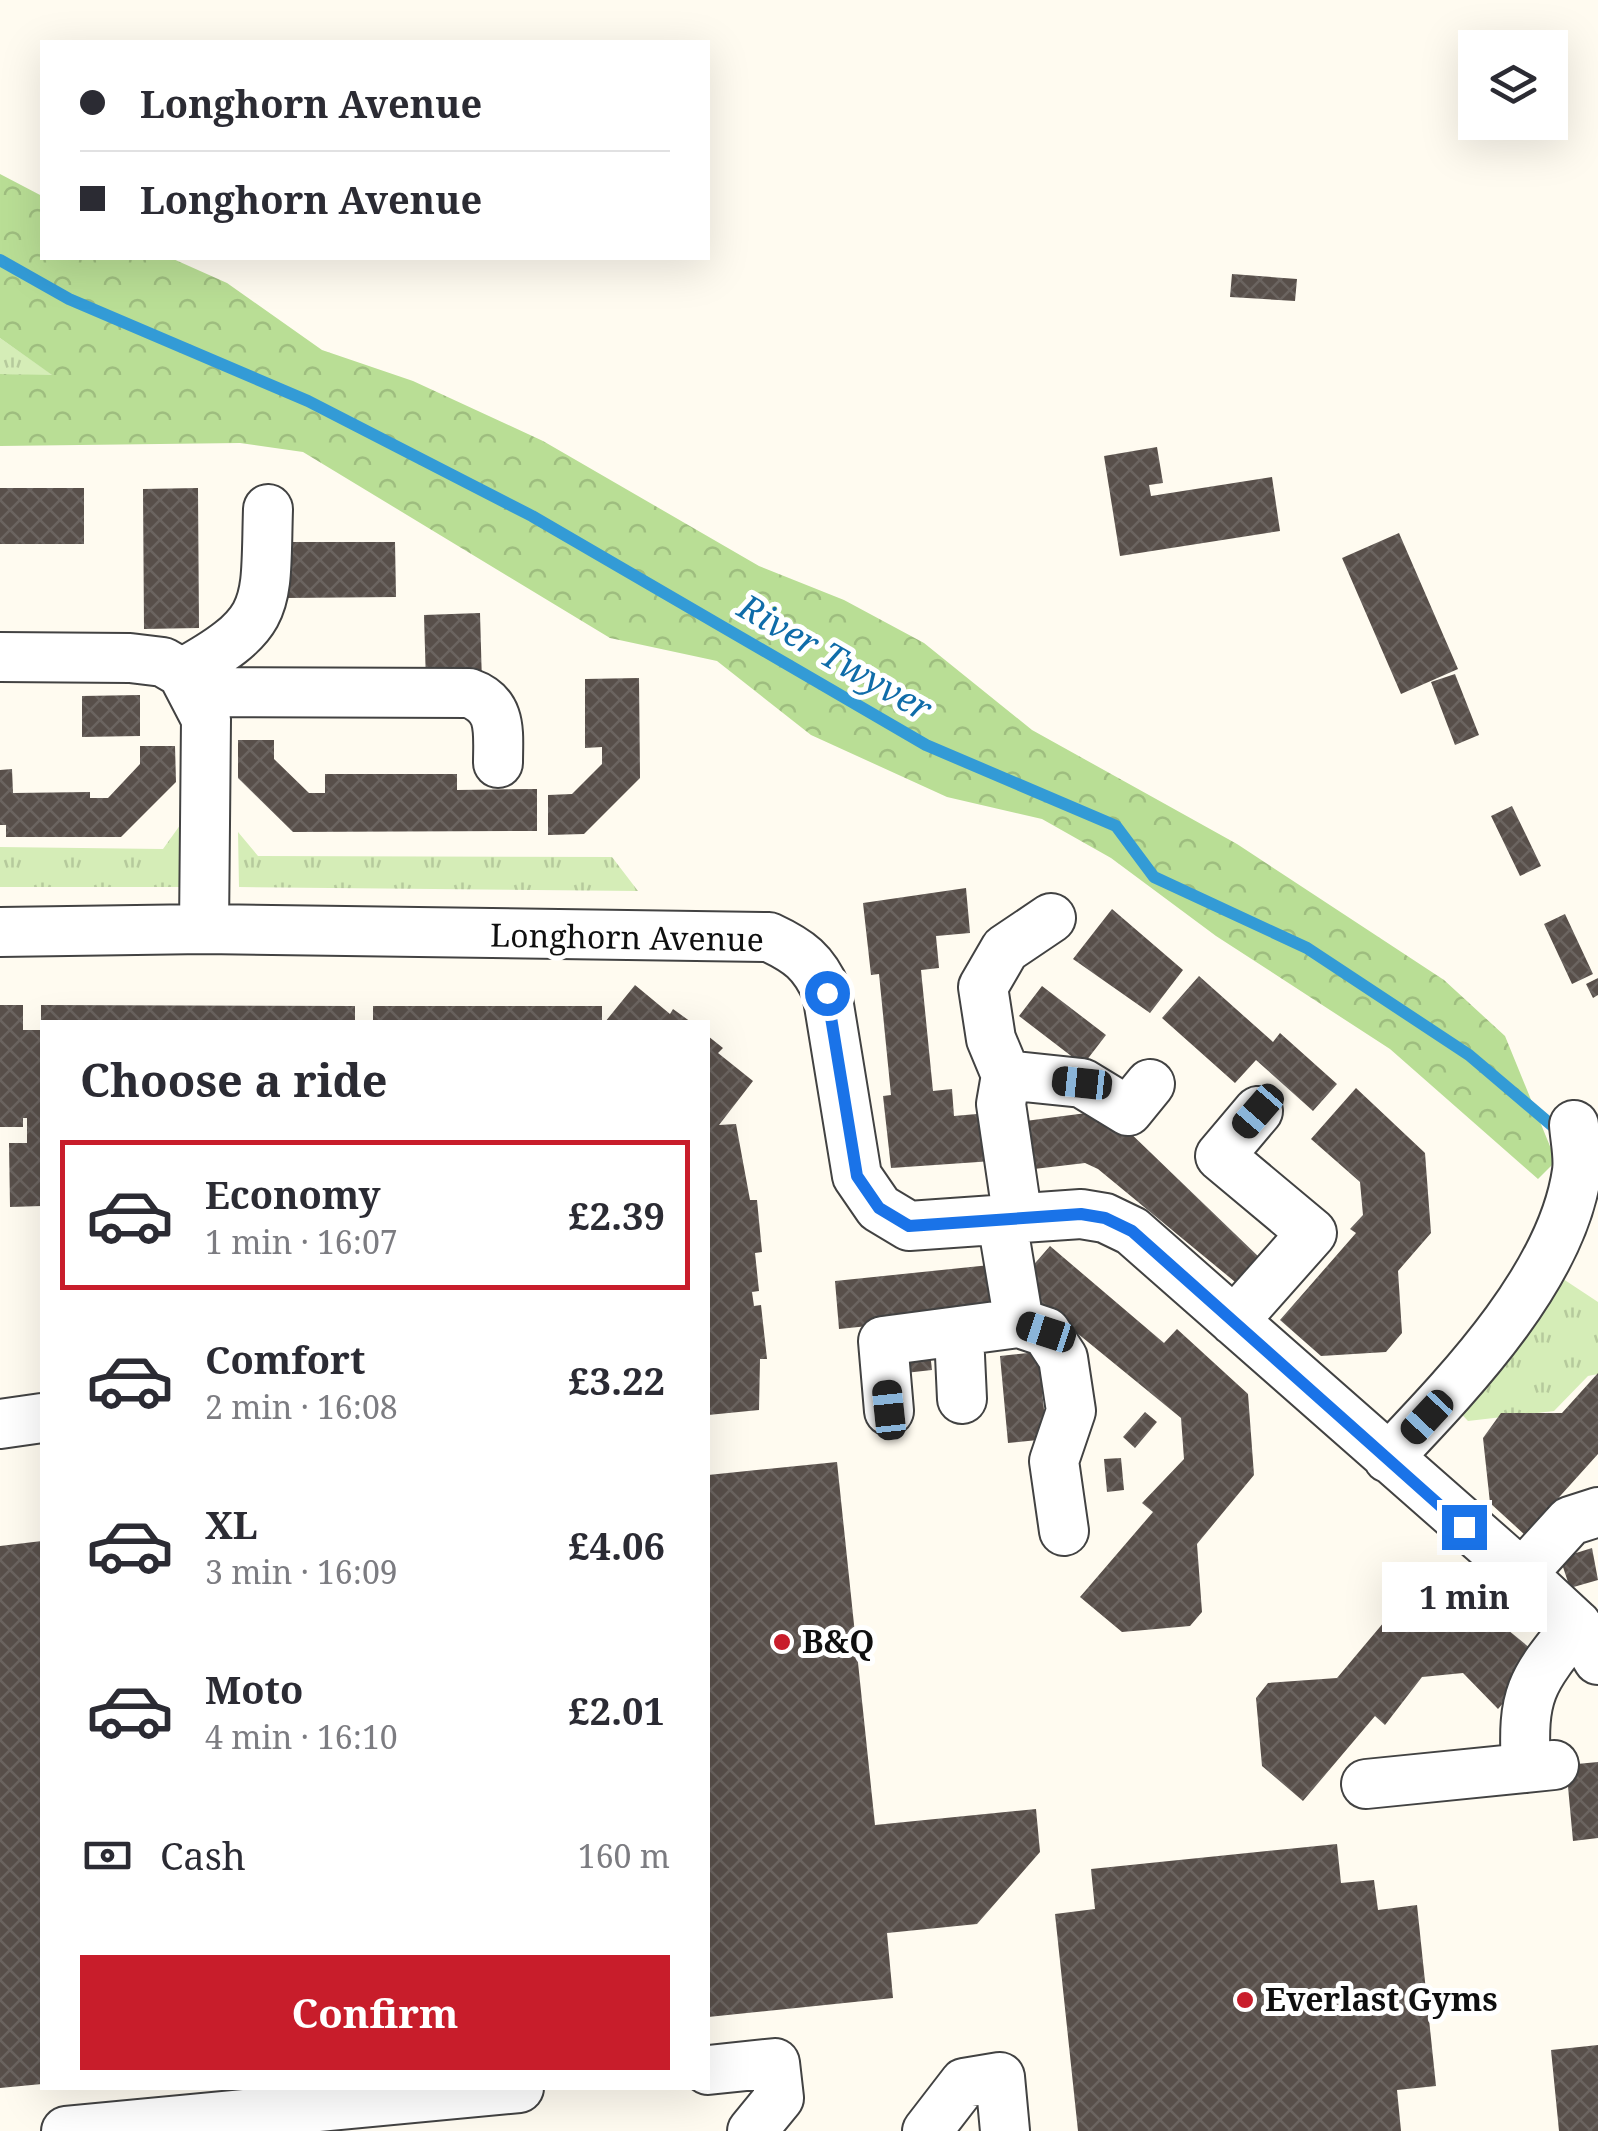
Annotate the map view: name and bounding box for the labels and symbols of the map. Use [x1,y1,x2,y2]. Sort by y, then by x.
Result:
water label: River Twyver [729,582,942,731]
street label: Longhorn Avenue [490,913,764,960]
route start [805,971,850,1016]
car [1051,1065,1113,1101]
car [1227,1079,1289,1143]
car [1013,1308,1079,1356]
car [871,1379,907,1441]
car [1396,1385,1458,1449]
route end [1442,1505,1487,1550]
callout: 1 min [1382,1562,1546,1632]
place label: B&Q [802,1619,874,1662]
marker: B&Q [771,1631,793,1653]
place label: Everlast Gyms [1265,1977,1498,2020]
marker: Everlast Gyms [1234,1989,1256,2011]

